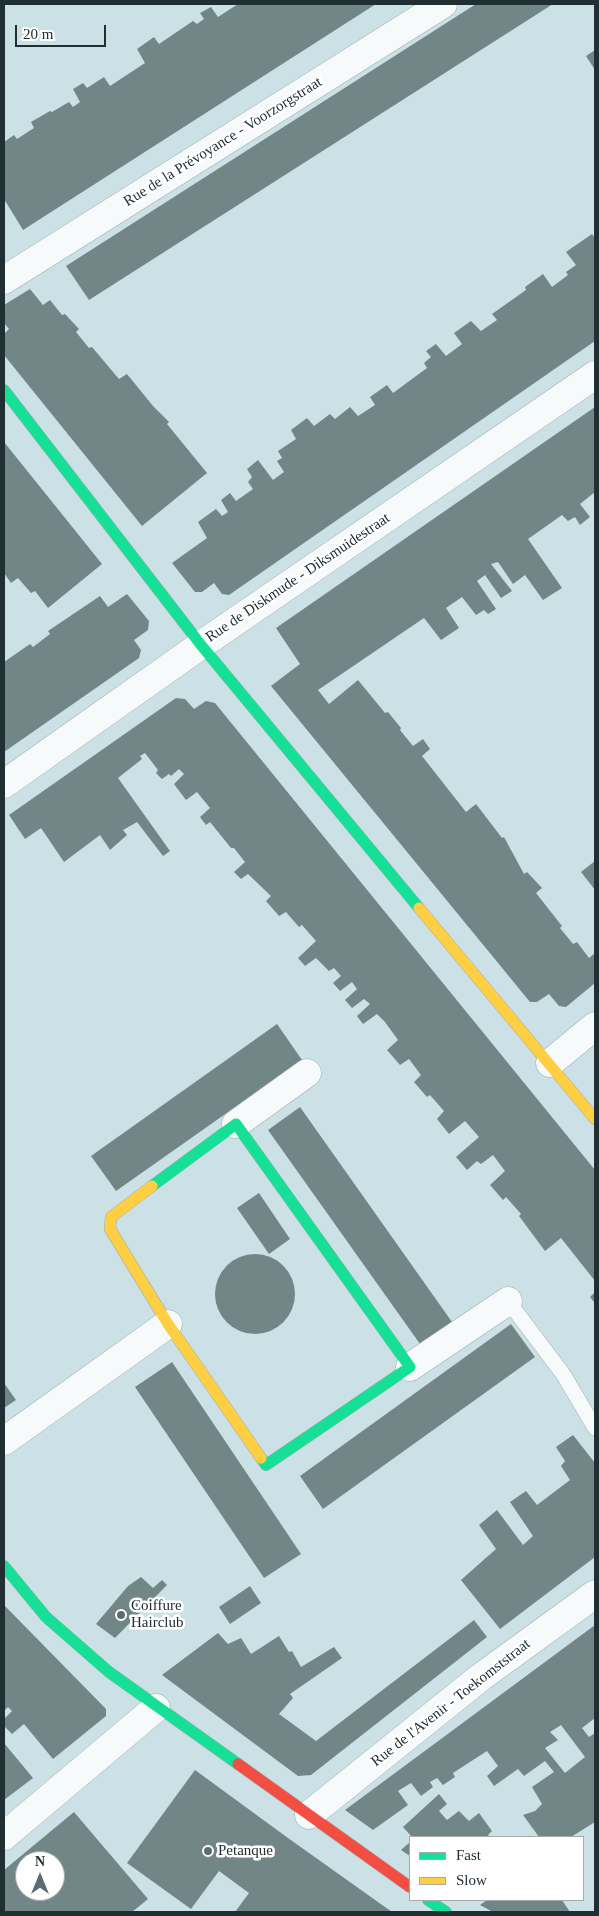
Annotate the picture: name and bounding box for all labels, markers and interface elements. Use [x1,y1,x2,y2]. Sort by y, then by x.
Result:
scale bar [18,15,109,47]
text: 20 m [23,26,53,42]
street label: Rue de la Prévoyance - Voorzorgstraat [120,73,326,211]
street label: Rue de Diskmude - Diksmuidestraat [202,510,394,646]
place label: Coiffure Hairclub [131,1597,183,1632]
marker: Coiffure Hairclub [115,1609,127,1621]
street label: Rue de l'Avenir - Toekomststraat [368,1635,534,1771]
legend [409,1836,584,1901]
place label: Petanque [218,1842,273,1860]
marker: Petanque [202,1845,214,1857]
text: Fast [456,1847,481,1863]
north arrow [15,1851,65,1901]
text: N [35,1854,45,1869]
text: Slow [456,1872,487,1888]

